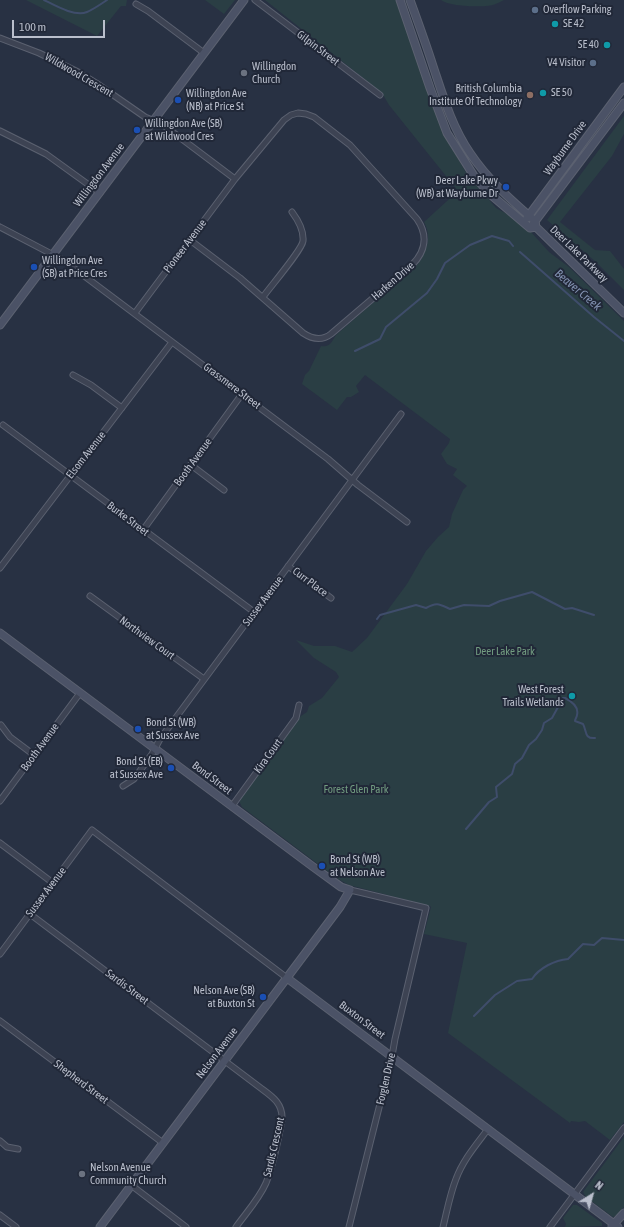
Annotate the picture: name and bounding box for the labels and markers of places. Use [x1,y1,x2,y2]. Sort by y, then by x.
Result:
place label: Overflow Parking [543,3,612,17]
marker: Overflow Parking [530,5,540,15]
place label: SE 42 [563,17,584,31]
marker: SE 42 [550,19,560,29]
place label: SE 40 [578,38,599,52]
marker: SE 40 [602,40,612,50]
place label: V4 Visitor [547,56,585,70]
marker: V4 Visitor [588,58,598,68]
place label: Willingdon Church [252,60,296,86]
marker: Willingdon Church [239,68,249,78]
place label: British Columbia Institute Of Technology [429,82,522,108]
place label: SE 50 [551,86,572,100]
place label: Willingdon Ave (NB) at Price St [186,87,247,113]
marker: SE 50 [538,88,548,98]
marker: British Columbia Institute Of Technology [525,90,535,100]
marker: Willingdon Ave (NB) at Price St [173,95,183,105]
place label: Willingdon Ave (SB) at Wildwood Cres [145,117,222,143]
marker: Willingdon Ave (SB) at Wildwood Cres [132,125,142,135]
place label: Deer Lake Pkwy (WB) at Wayburne Dr [416,174,498,200]
marker: Deer Lake Pkwy (WB) at Wayburne Dr [501,182,511,192]
place label: Willingdon Ave (SB) at Price Cres [42,254,107,280]
marker: Willingdon Ave (SB) at Price Cres [29,262,39,272]
place label: West Forest Trails Wetlands [503,683,564,709]
marker: West Forest Trails Wetlands [567,691,577,701]
place label: Bond St (WB) at Sussex Ave [146,716,199,742]
marker: Bond St (WB) at Sussex Ave [133,724,143,734]
place label: Bond St (EB) at Sussex Ave [110,755,163,781]
marker: Bond St (EB) at Sussex Ave [166,763,176,773]
place label: Bond St (WB) at Nelson Ave [330,853,385,879]
marker: Bond St (WB) at Nelson Ave [317,861,327,871]
place label: Nelson Ave (SB) at Buxton St [193,984,255,1010]
marker: Nelson Ave (SB) at Buxton St [258,992,268,1002]
place label: Nelson Avenue Community Church [90,1161,167,1187]
marker: Nelson Avenue Community Church [77,1169,87,1179]

